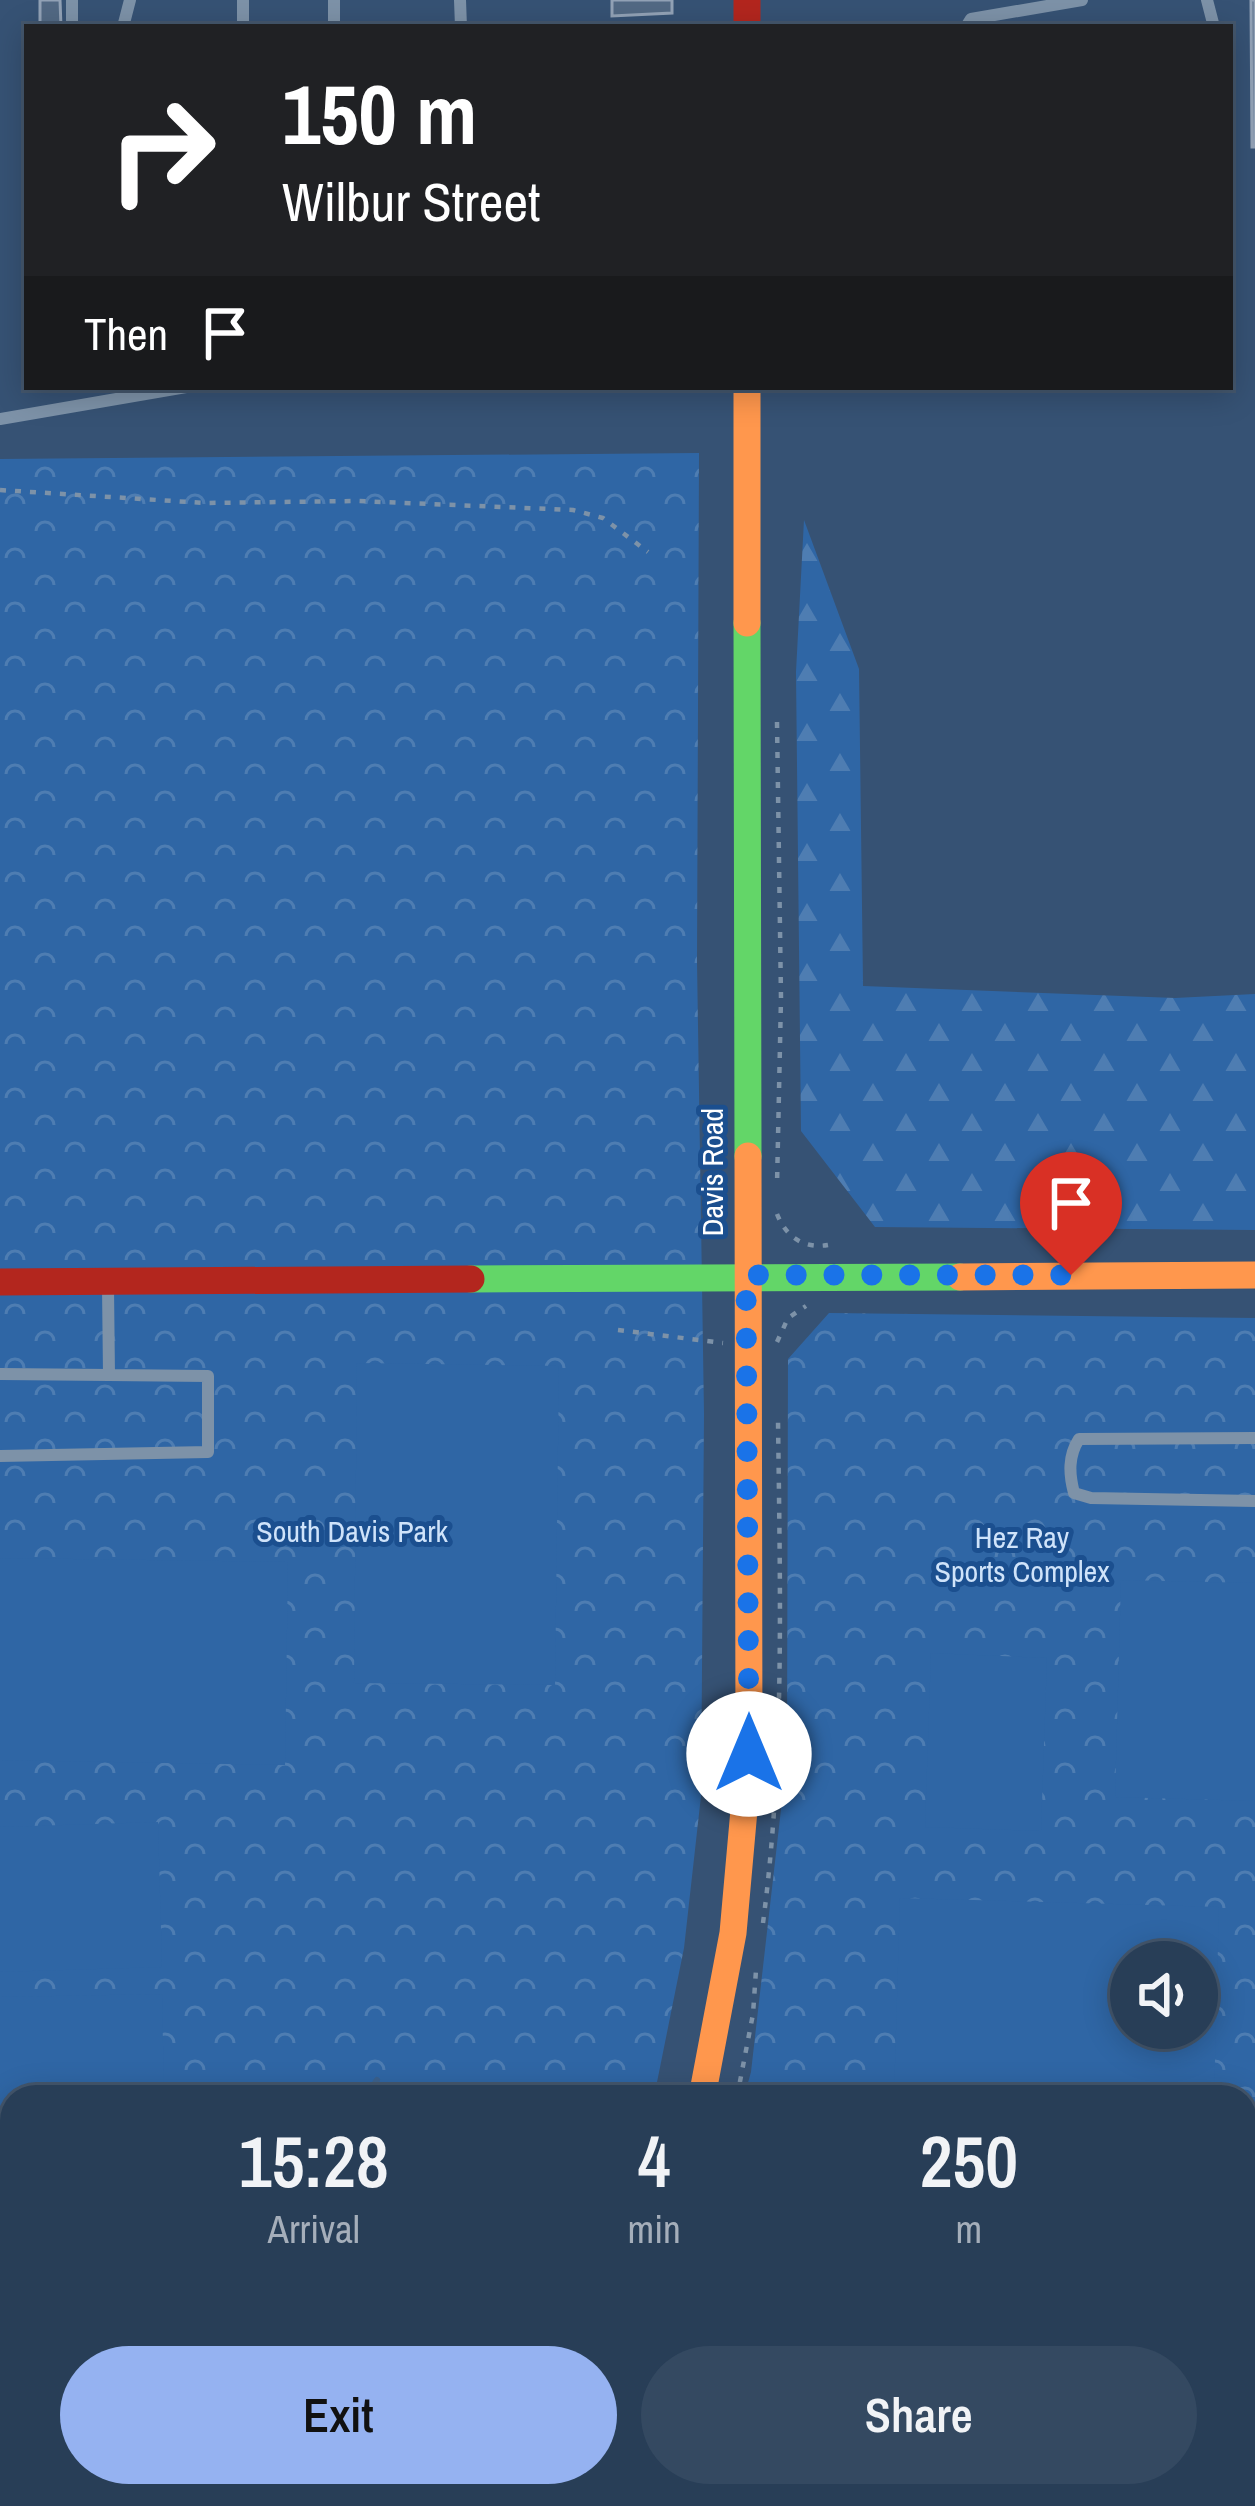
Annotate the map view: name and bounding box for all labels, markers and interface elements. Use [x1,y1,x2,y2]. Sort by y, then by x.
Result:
text: 150 m [282,57,477,170]
icon: right [84,72,240,228]
text: Wilbur Street [282,165,540,238]
icon: arrive [192,300,258,366]
text: Then [84,303,168,364]
street label: Davis Road [692,1108,732,1236]
pin [1020,1152,1122,1275]
icon: arrive [1038,1170,1104,1236]
park label: South Davis Park [256,1511,448,1551]
park label: Hez Ray Sports Complex [935,1517,1110,1591]
position arrow [686,1691,812,1817]
map controls [1110,1941,1218,2049]
button: sound [1110,1941,1218,2049]
text: 15:28 [239,2112,389,2209]
text: 4 [638,2112,671,2209]
text: 250 [920,2112,1018,2209]
text: Arrival [268,2203,360,2255]
text: min [628,2203,681,2255]
text: m [956,2203,982,2255]
button: Exit [60,2346,617,2484]
button: Share [641,2346,1197,2484]

